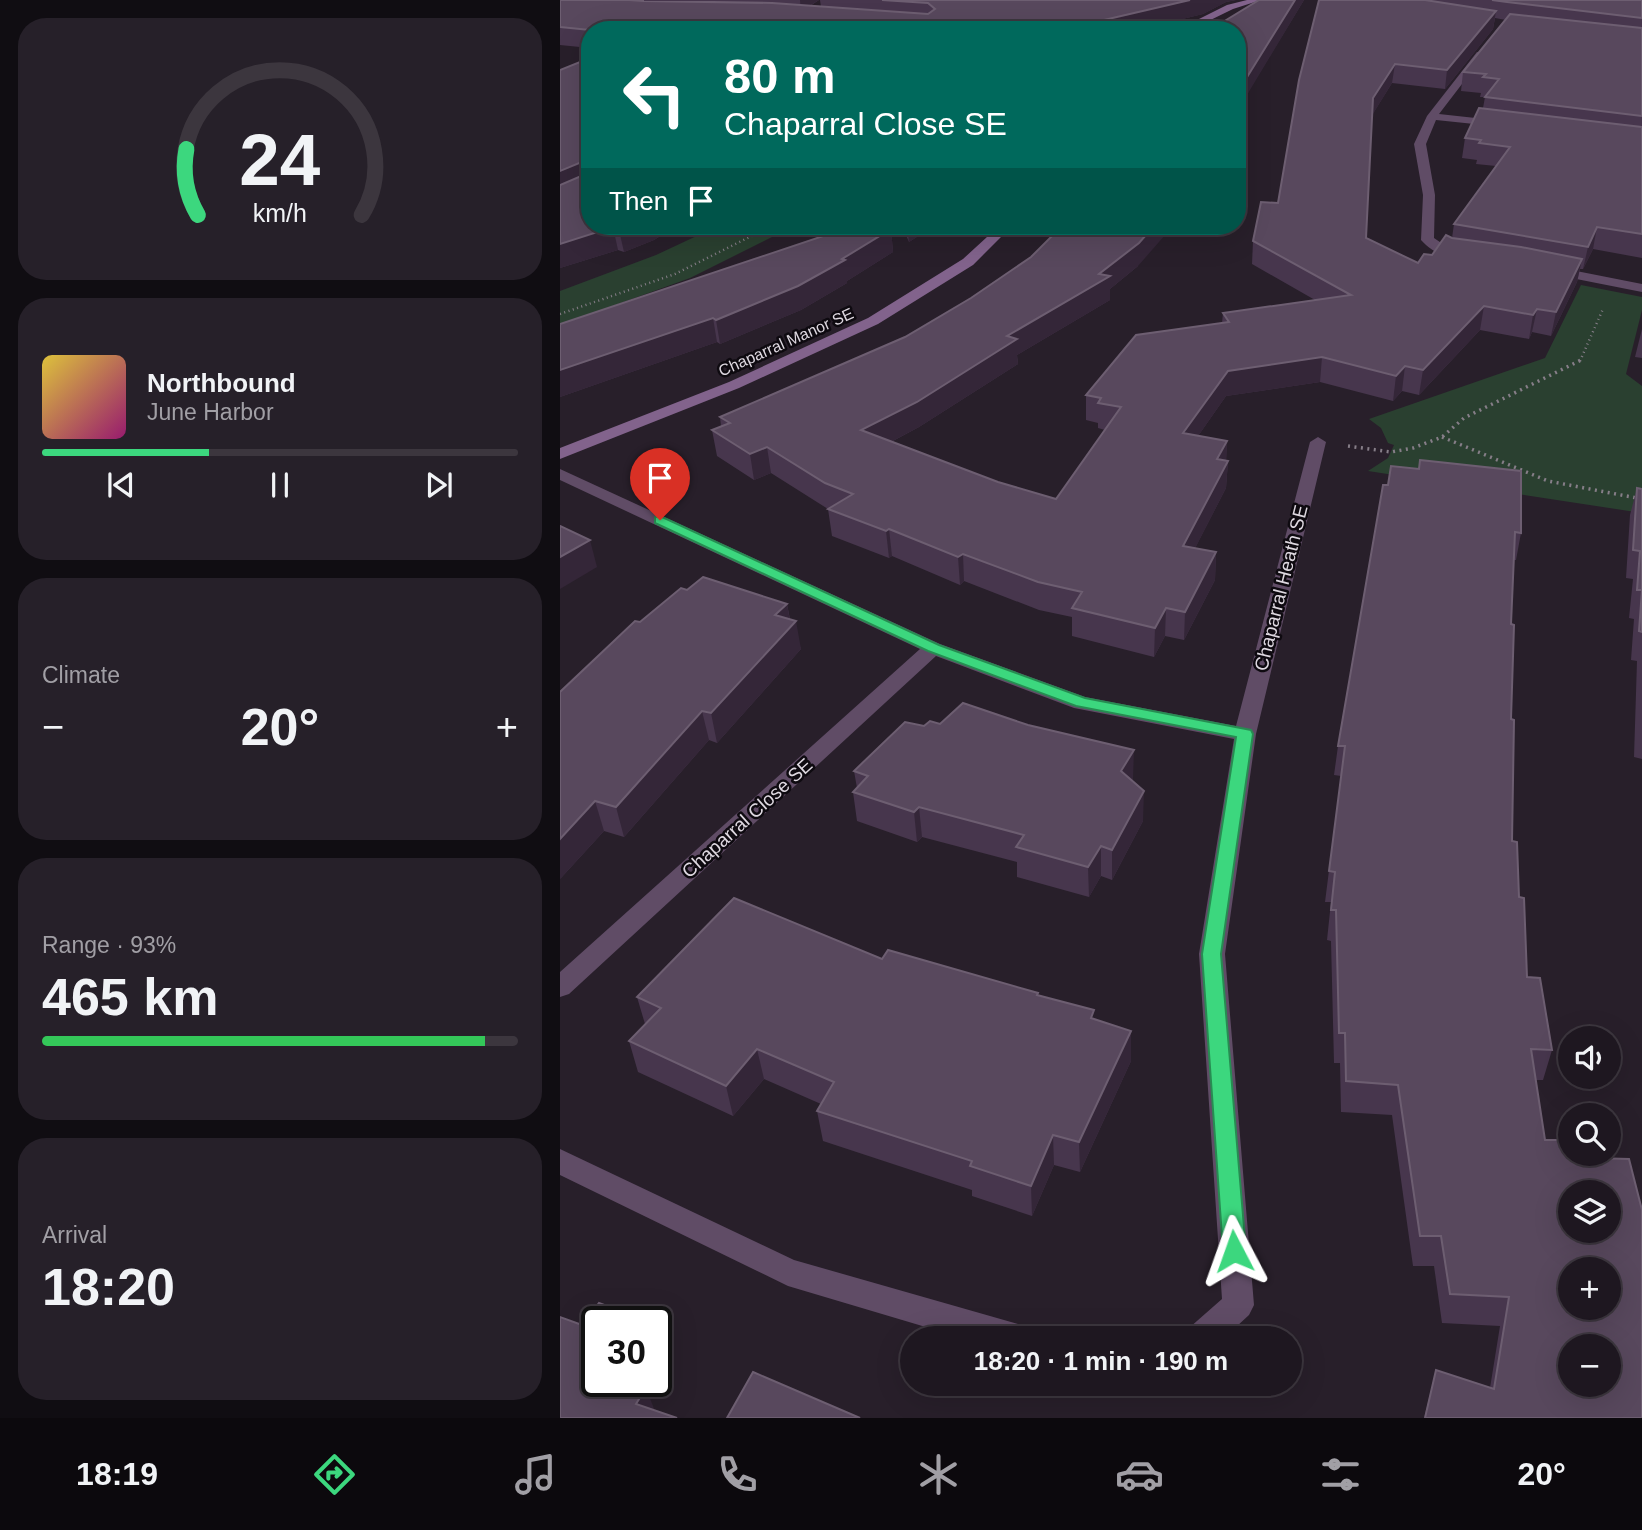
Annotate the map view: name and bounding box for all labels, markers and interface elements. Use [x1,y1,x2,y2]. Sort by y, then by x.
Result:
icon: left [609,49,700,140]
text: 80 m [724,49,836,103]
text: Chaparral Close SE [724,106,1007,142]
text: 24 [240,119,321,200]
icon: arrive [682,182,720,220]
text: Then [609,186,668,216]
text: km/h [253,199,307,227]
street label: Chaparral Manor SE [716,305,856,379]
text: Northbound [147,368,296,398]
text: June Harbor [147,399,274,425]
pin [630,448,690,520]
icon: arrive [641,459,679,497]
icon: previous [102,466,140,504]
icon: pause [261,466,299,504]
icon: next [420,466,458,504]
street label: Chaparral Heath SE [1250,503,1312,673]
text: Climate [42,662,120,688]
text: 20° [241,698,319,756]
text: − [42,706,64,748]
text: + [496,706,518,748]
street label: Chaparral Close SE [678,754,816,882]
text: Range · 93% [42,932,176,958]
text: 465 km [42,968,218,1026]
map controls [1558,1026,1621,1397]
button: sound [1558,1026,1621,1089]
button: search [1558,1103,1621,1166]
button: layers [1558,1180,1621,1243]
position arrow [1197,1214,1271,1288]
text: Arrival [42,1222,107,1248]
button: + [1558,1257,1621,1320]
text: 18:20 [42,1258,175,1316]
speed limit sign: 30 [581,1306,672,1397]
button: − [1558,1334,1621,1397]
text: 18:20 · 1 min · 190 m [974,1346,1228,1376]
icon: directions [310,1450,359,1499]
icon: music [511,1450,560,1499]
icon: phone [713,1450,762,1499]
icon: climate [914,1450,963,1499]
icon: car [1115,1450,1164,1499]
icon: filters [1316,1450,1365,1499]
text: 18:19 [76,1456,158,1492]
text: 20° [1517,1456,1566,1492]

